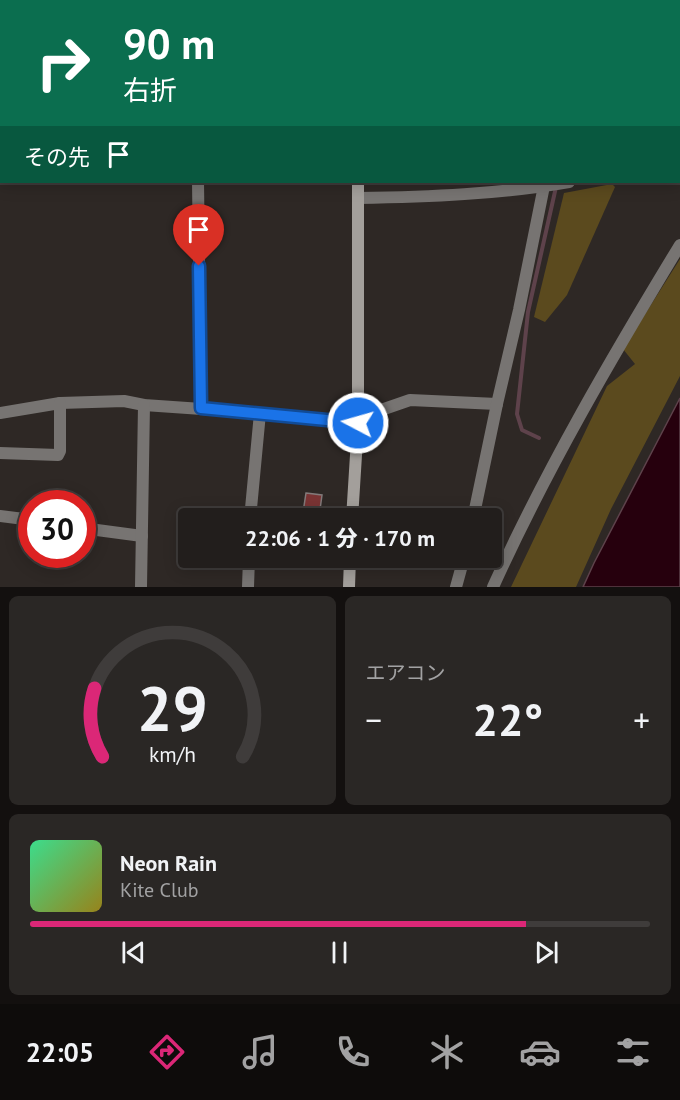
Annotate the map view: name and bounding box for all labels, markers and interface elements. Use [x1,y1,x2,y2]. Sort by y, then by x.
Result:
text: 90 m [123,16,215,71]
icon: right [24,24,102,102]
text: 右折 [123,73,177,107]
icon: arrive [102,138,135,171]
text: その先 [24,143,90,171]
pin [173,204,224,266]
icon: arrive [182,213,215,246]
position arrow [326,391,390,455]
speed limit sign: 30 [18,490,96,568]
text: 22:06 · 1 分 · 170 m [245,524,435,552]
text: エアコン [366,660,446,686]
text: 29 [137,667,208,748]
text: 22° [472,690,543,748]
text: − [366,698,382,741]
text: + [633,698,650,741]
text: km/h [149,741,196,769]
text: Neon Rain [120,849,217,877]
text: Kite Club [120,877,198,903]
icon: previous [117,936,150,969]
icon: pause [323,936,356,969]
icon: next [530,936,563,969]
icon: directions [146,1031,188,1073]
icon: music [239,1031,281,1073]
icon: phone [332,1031,374,1073]
icon: climate [426,1031,468,1073]
icon: car [519,1031,561,1073]
icon: filters [612,1031,654,1073]
text: 22:05 [26,1035,94,1069]

